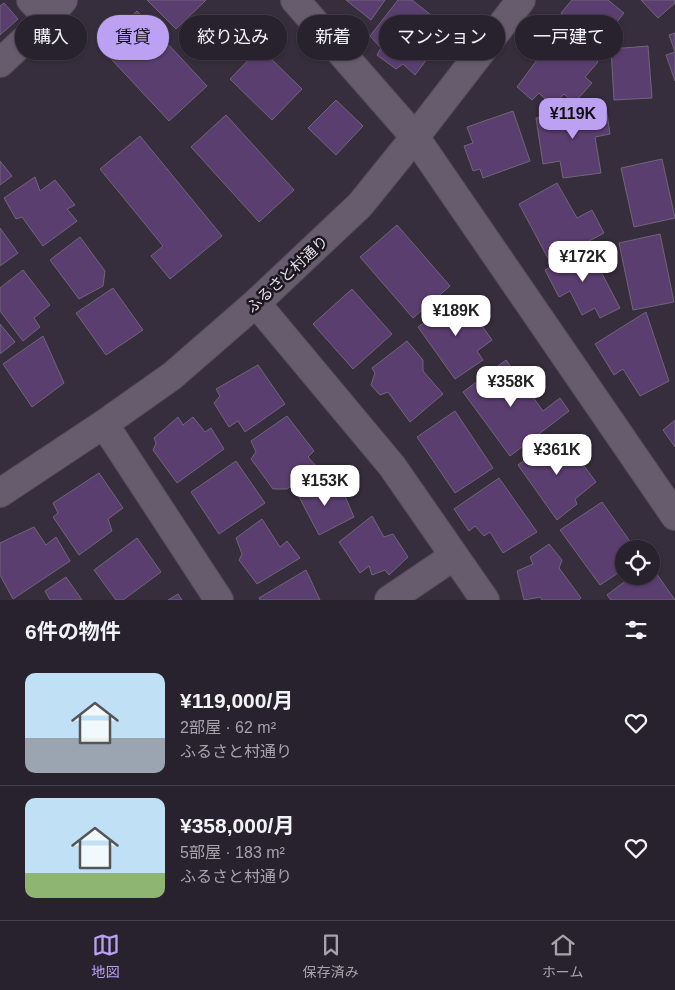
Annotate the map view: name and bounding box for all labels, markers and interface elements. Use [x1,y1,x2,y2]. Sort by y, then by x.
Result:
chip: 購入 [15,15,87,60]
chip: 賃貸 [97,15,169,60]
chip: 絞り込み [179,15,287,60]
chip: 新着 [297,15,369,60]
chip: マンション [379,15,505,60]
chip: 一戸建て [515,15,623,60]
pin: ¥119K [538,98,608,140]
text: ¥119K [550,105,596,122]
street label: ふるさと村通り [243,232,331,316]
pin: ¥172K [548,240,618,283]
text: ¥172K [559,248,607,265]
pin: ¥189K [421,294,491,337]
text: ¥189K [432,302,480,319]
pin: ¥358K [476,366,546,408]
text: ¥358K [487,373,535,390]
pin: ¥361K [522,434,592,476]
text: ¥361K [533,441,581,458]
pin: ¥153K [290,464,360,507]
text: ¥153K [301,472,349,489]
map controls [615,540,660,585]
button: locate [615,540,660,585]
icon: filters [622,616,650,644]
text: 6件の物件 [25,620,121,643]
text: ¥119,000/月 [180,689,293,712]
icon: home [65,693,125,753]
icon: heart [622,709,650,737]
text: 2部屋 · 62 m² [180,719,276,736]
text: ふるさと村通り [180,743,292,760]
text: ¥358,000/月 [180,814,294,837]
icon: home [65,818,125,878]
icon: heart [622,834,650,862]
text: 5部屋 · 183 m² [180,844,285,861]
text: ふるさと村通り [180,868,292,885]
tab: 地図 [92,931,120,981]
tab: 保存済み [303,931,359,981]
tab: ホーム [542,931,583,981]

